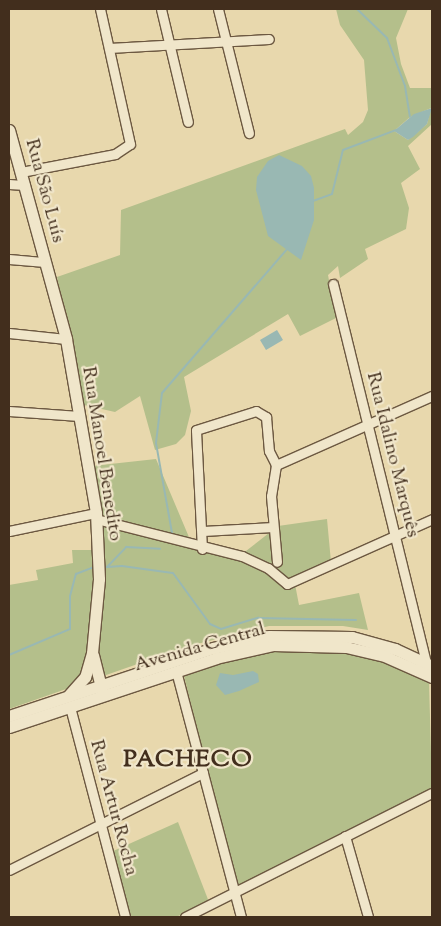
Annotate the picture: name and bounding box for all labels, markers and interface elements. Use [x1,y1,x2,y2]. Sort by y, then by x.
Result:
street label: Rua São Luís [19,137,69,245]
street label: Rua Manoel Benedito [76,365,126,543]
street label: Rua Idalino Marquês [360,370,424,540]
street label: Avenida Central [132,618,268,678]
street label: Rua Artur Rocha [84,738,142,878]
district label: PACHECO [122,747,254,775]

